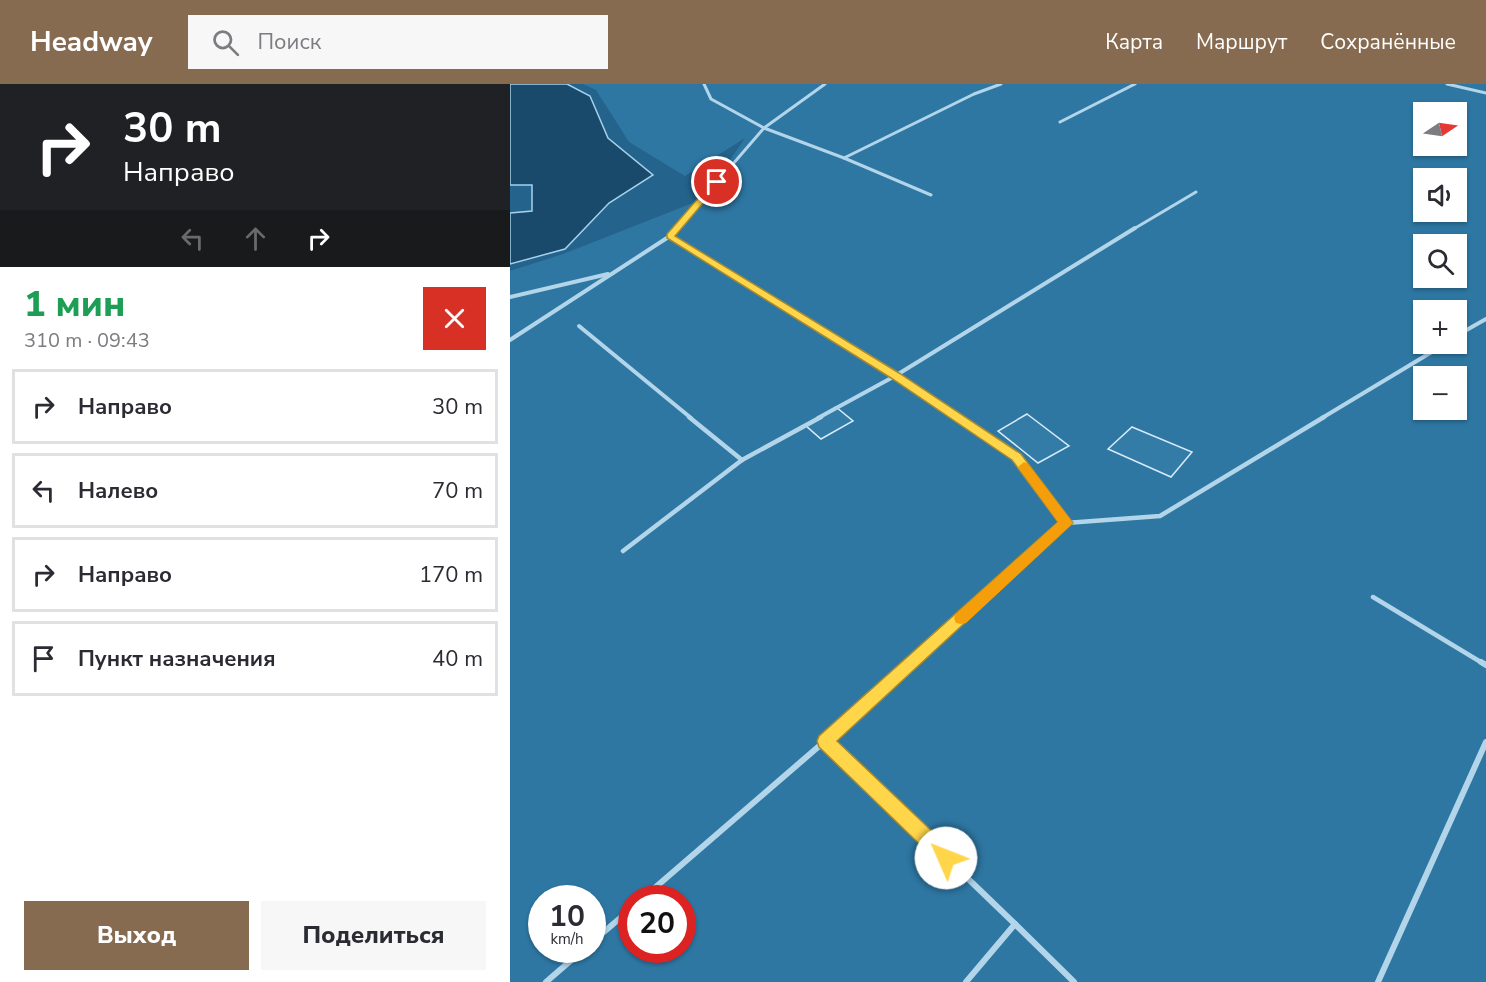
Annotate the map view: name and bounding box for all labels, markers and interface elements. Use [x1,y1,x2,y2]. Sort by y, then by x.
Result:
search box [188,15,608,69]
text: Headway [30,23,152,61]
icon: search [209,26,242,59]
text: Поиск [257,27,321,57]
text: Карта [1105,28,1163,56]
text: Маршрут [1196,28,1287,56]
text: Сохранённые [1320,28,1456,56]
text: 30 m [123,100,222,157]
north arrow [1413,102,1467,156]
map controls [1413,102,1467,420]
icon: right [24,108,102,186]
text: Направо [123,154,234,191]
pin [691,156,742,207]
icon: arrive [700,165,733,198]
button: sound [1413,168,1467,222]
icon: left [176,222,209,255]
icon: ahead [239,222,272,255]
icon: right [302,222,335,255]
button: search [1413,234,1467,288]
text: 1 мин [24,280,125,329]
button: close [423,287,486,350]
button: + [1413,300,1467,354]
text: 310 m · 09:43 [24,327,150,354]
button: − [1413,366,1467,420]
icon: right [27,390,60,423]
text: Направо [78,392,172,422]
text: 30 m [432,392,483,422]
icon: left [27,474,60,507]
text: Налево [78,476,158,506]
text: 70 m [432,476,483,506]
icon: right [27,558,60,591]
text: Направо [78,560,172,590]
text: 170 m [419,560,483,590]
icon: arrive [27,642,60,675]
text: Пункт назначения [78,644,276,674]
text: 40 m [432,644,483,674]
position arrow [914,826,978,890]
speed limit sign: 20 [618,885,696,963]
text: 10 [549,896,585,937]
button: Выход [24,901,249,970]
button: Поделиться [261,901,486,970]
text: km/h [550,929,584,949]

